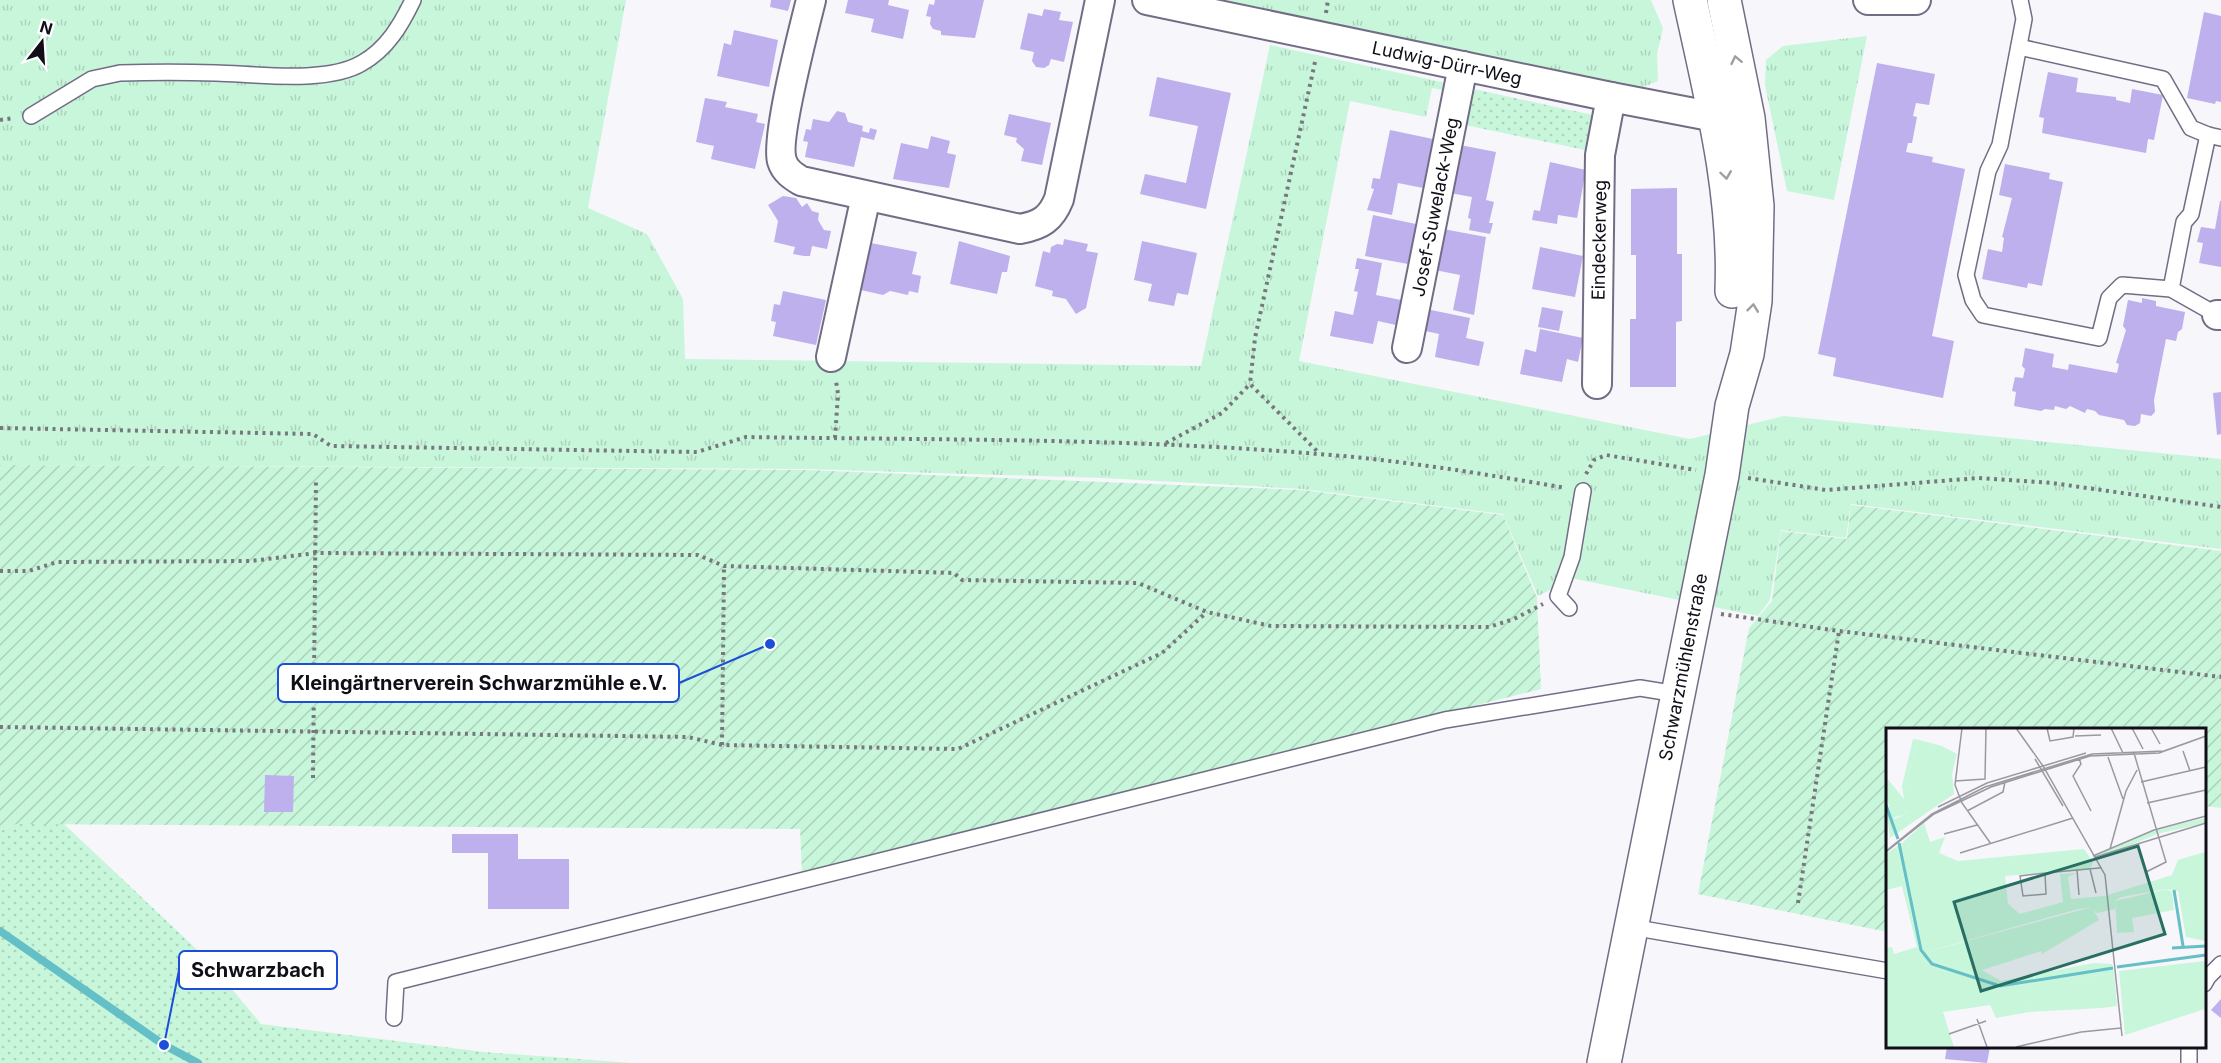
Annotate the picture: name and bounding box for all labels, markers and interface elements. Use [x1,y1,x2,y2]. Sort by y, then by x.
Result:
north arrow [12,12,72,72]
text: N [38,16,55,39]
street label: Ludwig-Dürr-Weg [1370,37,1524,89]
one-way arrow [1730,56,1743,66]
street label: Josef-Suwelack-Weg [1407,116,1463,298]
one-way arrow [1720,170,1732,180]
street label: Eindeckerweg [1587,180,1611,300]
one-way arrow [1747,304,1759,313]
street label: Schwarzmühlenstraße [1655,572,1711,762]
callout: Kleingärtnerverein Schwarzmühle e.V. [278,664,679,702]
text: Kleingärtnerverein Schwarzmühle e.V. [290,671,668,695]
inset map [1886,728,2206,1048]
callout: Schwarzbach [179,951,337,989]
text: Schwarzbach [191,958,325,982]

